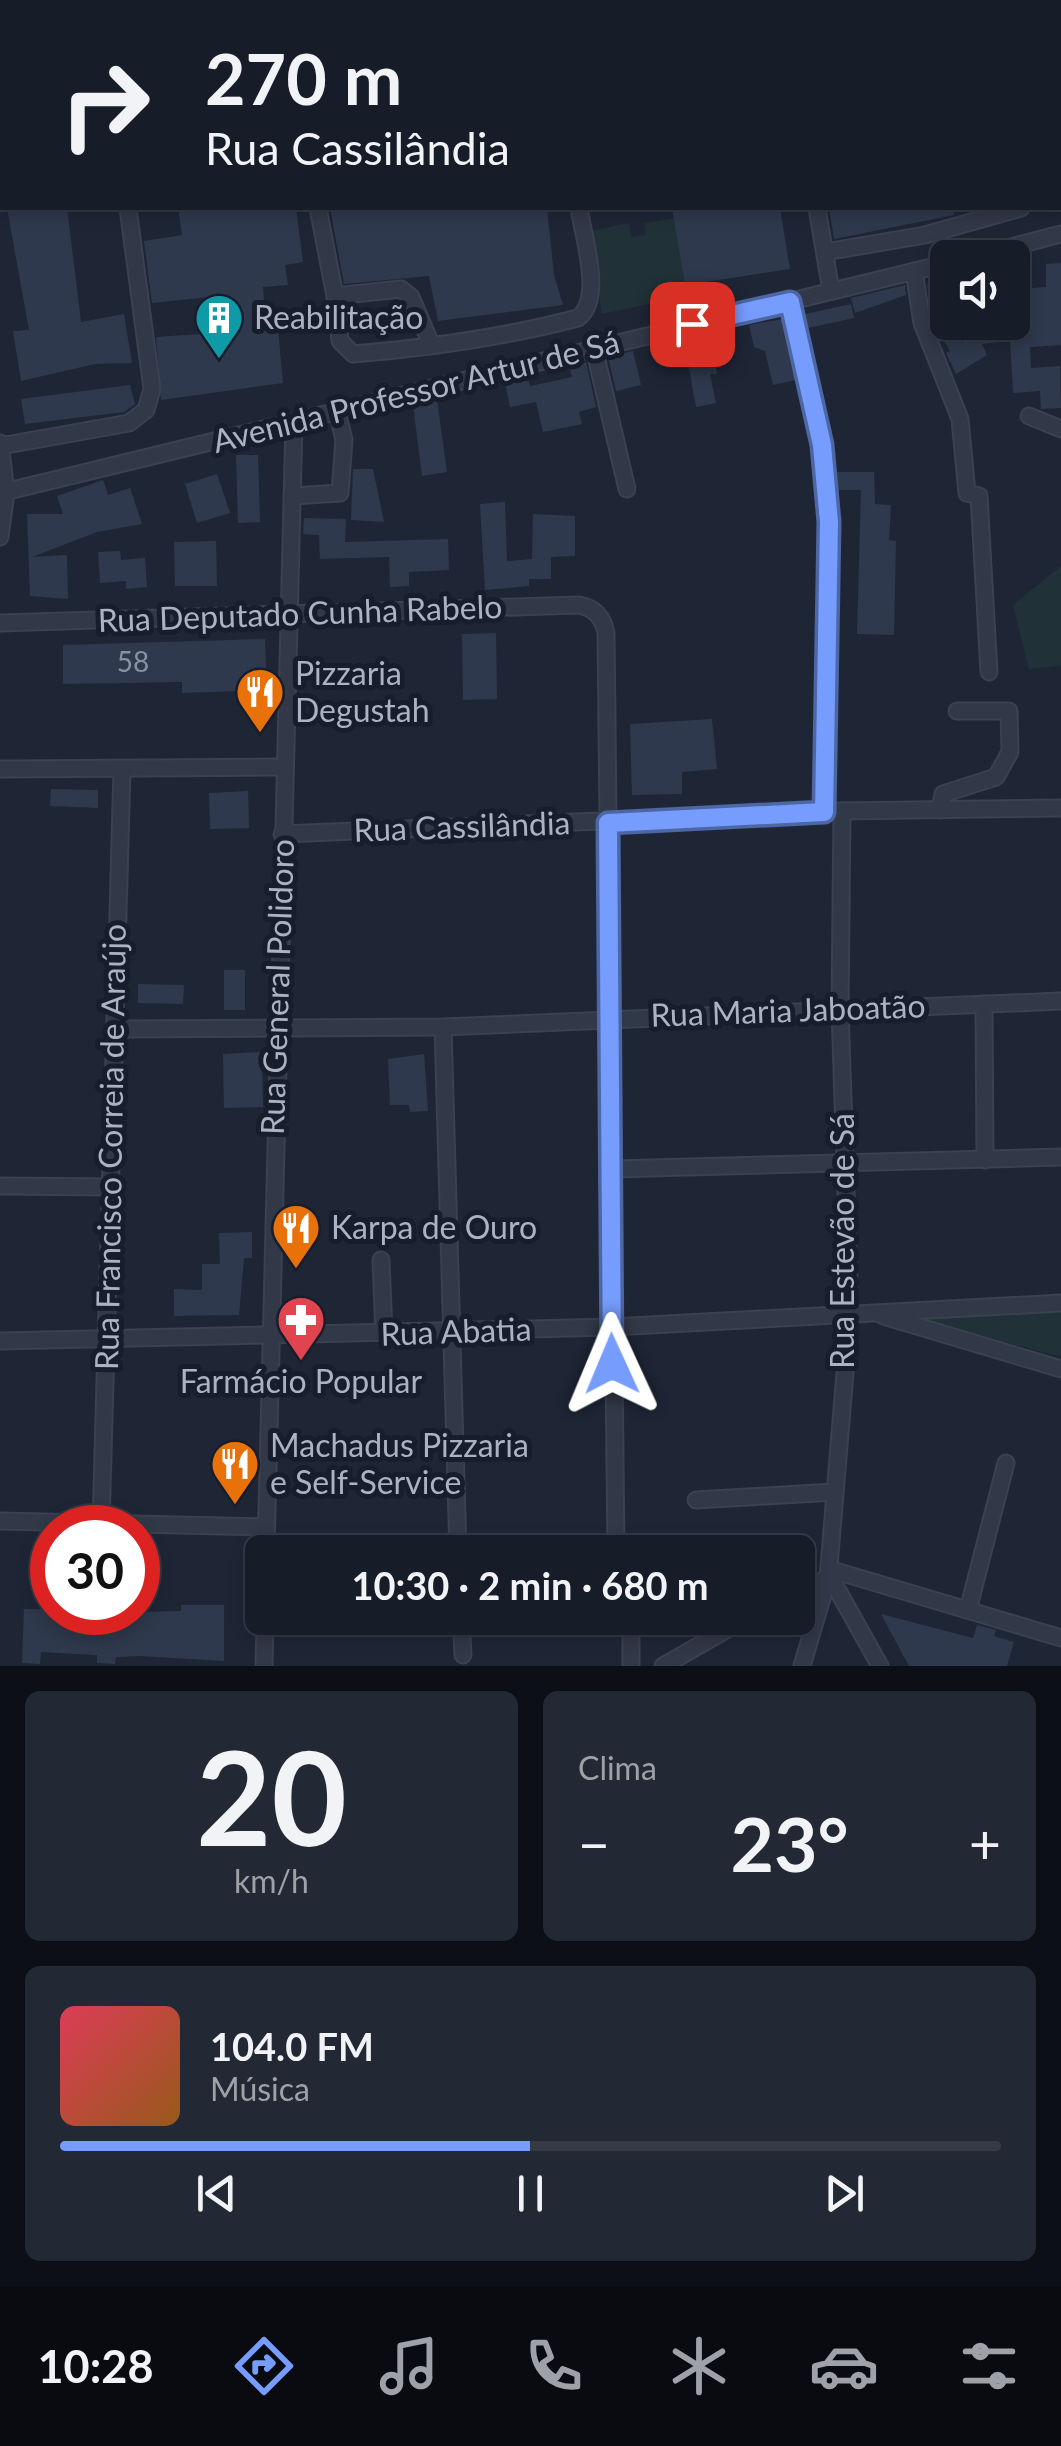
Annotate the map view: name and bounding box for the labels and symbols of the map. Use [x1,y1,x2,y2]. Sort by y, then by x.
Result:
pin [650,282,735,367]
building icon: Reabilitação [193,292,245,360]
place label: Reabilitação [254,297,423,336]
street label: Avenida Professor Artur de Sá [208,321,623,460]
street label: Rua Deputado Cunha Rabelo [97,586,503,639]
house number: 58 [117,644,149,678]
place label: Pizzaria Degustah [295,653,430,729]
restaurant icon: Pizzaria Degustah [234,666,286,734]
street label: Rua Cassilândia [353,802,571,849]
street label: Rua General Polidoro [252,838,301,1136]
street label: Rua Francisco Correia de Araújo [86,923,133,1370]
street label: Rua Maria Jaboatão [650,985,926,1034]
street label: Rua Estevão de Sá [822,1113,861,1369]
restaurant icon: Karpa de Ouro [270,1202,322,1270]
place label: Karpa de Ouro [331,1207,537,1246]
pharmacy icon: Farmácio Popular [275,1294,327,1362]
street label: Rua Abatia [380,1308,532,1353]
position arrow [560,1312,664,1416]
place label: Farmácio Popular [180,1361,422,1400]
place label: Machadus Pizzaria e Self-Service [270,1425,529,1501]
restaurant icon: Machadus Pizzaria e Self-Service [209,1438,261,1506]
speed limit sign: 30 [30,1505,160,1635]

